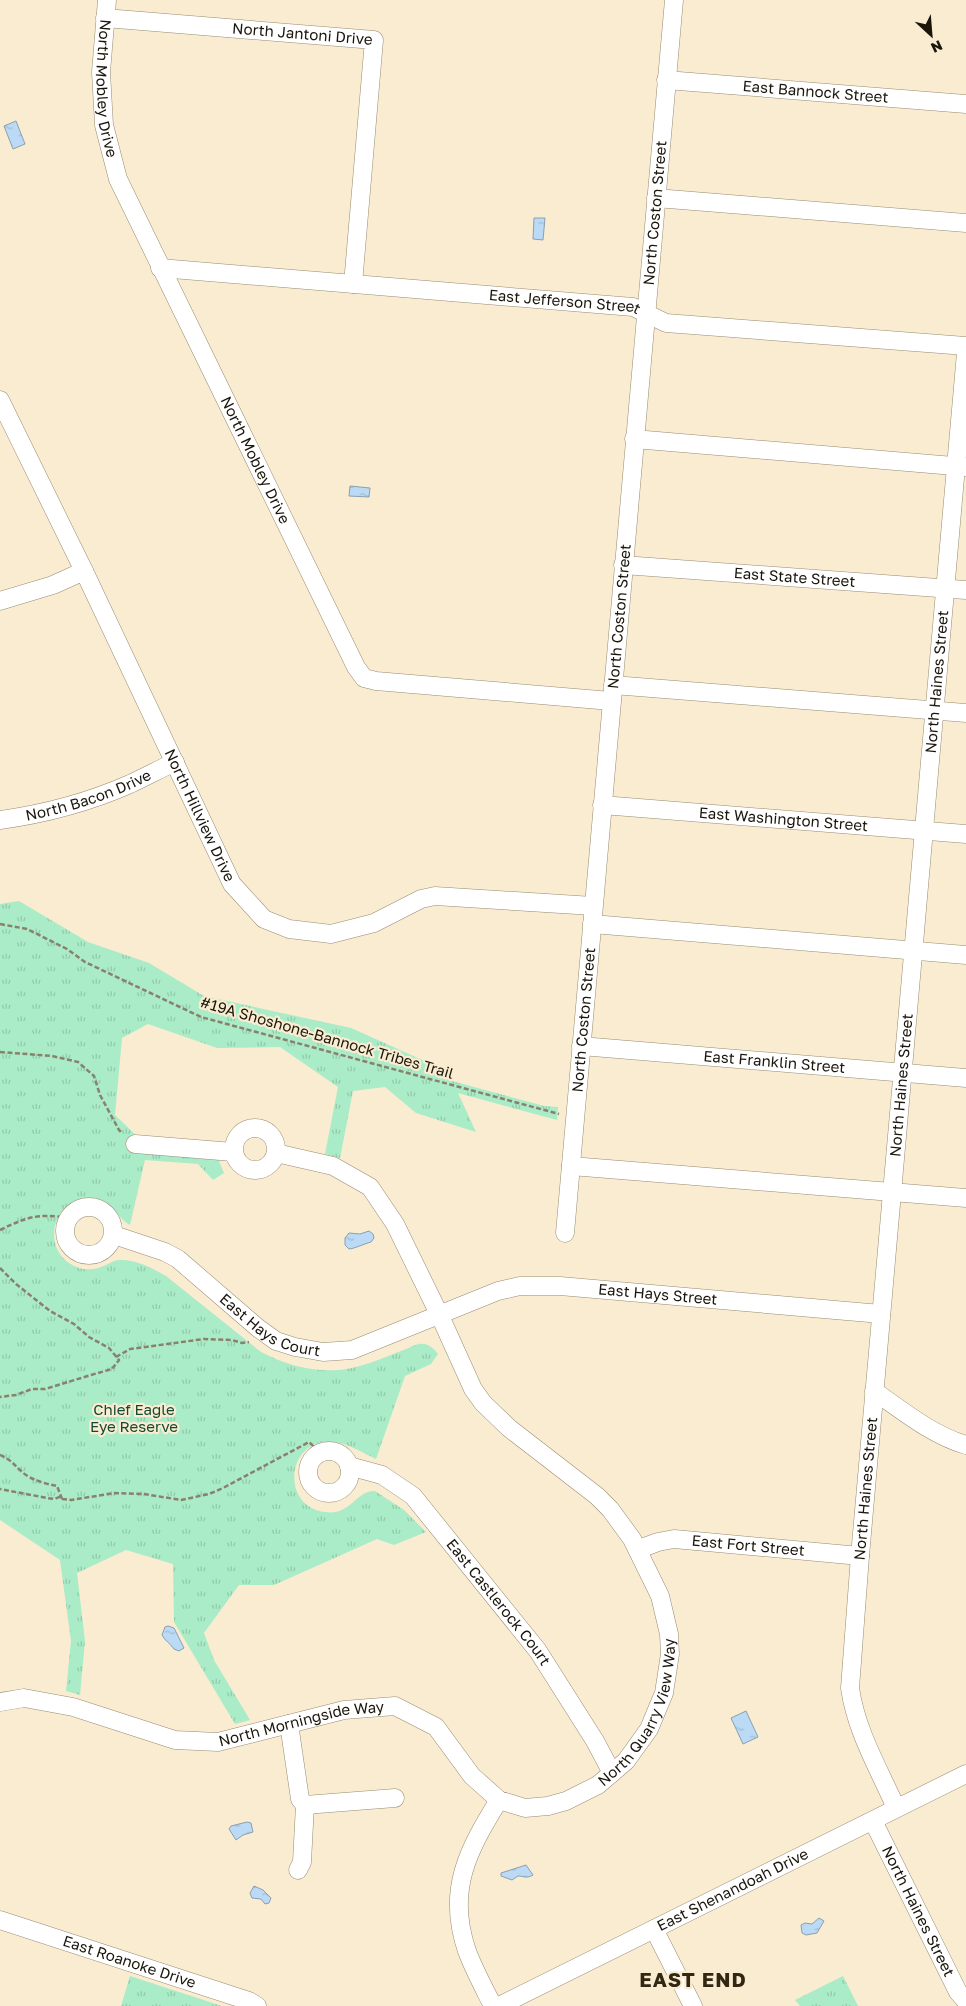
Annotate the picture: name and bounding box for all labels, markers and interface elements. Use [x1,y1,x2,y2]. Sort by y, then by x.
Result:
north arrow [906,10,956,60]
street label: North Jantoni Drive [232,18,374,48]
street label: North Mobley Drive [93,19,122,159]
text: N [928,37,945,57]
street label: East Bannock Street [742,76,889,106]
street label: North Coston Street [639,140,670,286]
street label: East Jefferson Street [488,285,644,317]
street label: North Mobley Drive [217,393,295,527]
street label: North Coston Street [603,543,634,689]
street label: East State Street [733,563,856,590]
street label: North Haines Street [921,609,951,754]
street label: North Hillview Drive [162,746,240,885]
street label: North Bacon Drive [24,765,154,824]
street label: East Washington Street [698,803,869,834]
street label: North Coston Street [567,947,598,1093]
street label: #19A Shoshone-Bannock Tribes Trail [199,992,456,1082]
street label: North Haines Street [885,1013,916,1157]
street label: East Franklin Street [703,1046,846,1076]
street label: East Hays Street [598,1279,718,1308]
street label: East Hays Court [217,1289,322,1359]
park label: Chief Eagle Eye Reserve [90,1400,178,1435]
street label: North Haines Street [850,1416,880,1561]
street label: East Fort Street [691,1531,806,1559]
street label: East Castlerock Court [443,1535,555,1669]
street label: North Quarry View Way [594,1637,678,1789]
street label: North Morningside Way [217,1697,385,1750]
street label: North Haines Street [879,1843,959,1979]
street label: East Shenandoah Drive [654,1844,811,1934]
street label: East Roanoke Drive [61,1931,199,1991]
district label: EAST END [639,1967,747,1991]

